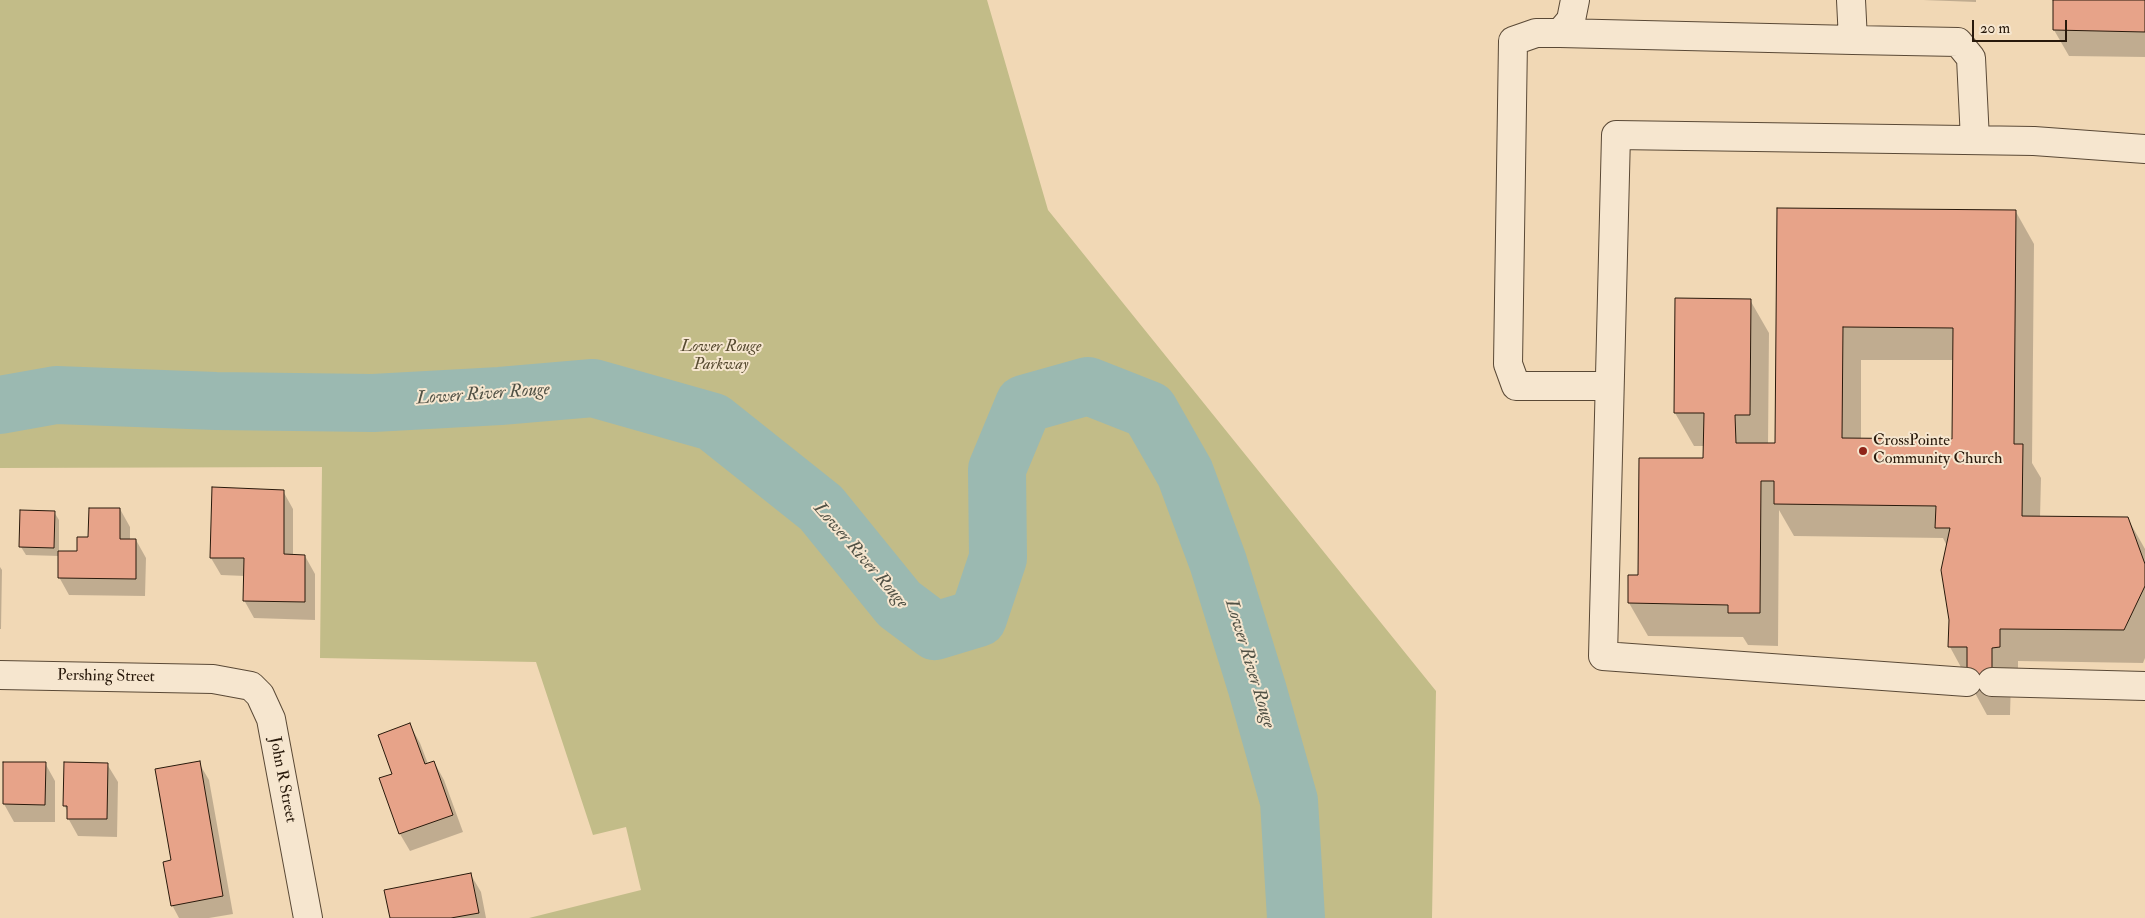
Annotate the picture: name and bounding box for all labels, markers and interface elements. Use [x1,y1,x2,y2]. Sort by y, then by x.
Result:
scale bar [1975,10,2070,42]
text: 20 m [1980,19,2010,38]
park label: Lower Rouge Parkway [681,338,761,376]
water label: Lower River Rouge [416,380,550,410]
place label: CrossPointe Community Church [1873,432,2002,470]
marker: CrossPointe Community Church [1857,445,1869,457]
water label: Lower River Rouge [808,499,912,613]
water label: Lower River Rouge [1219,597,1279,731]
street label: Pershing Street [57,667,155,687]
street label: John R Street [264,735,300,825]

